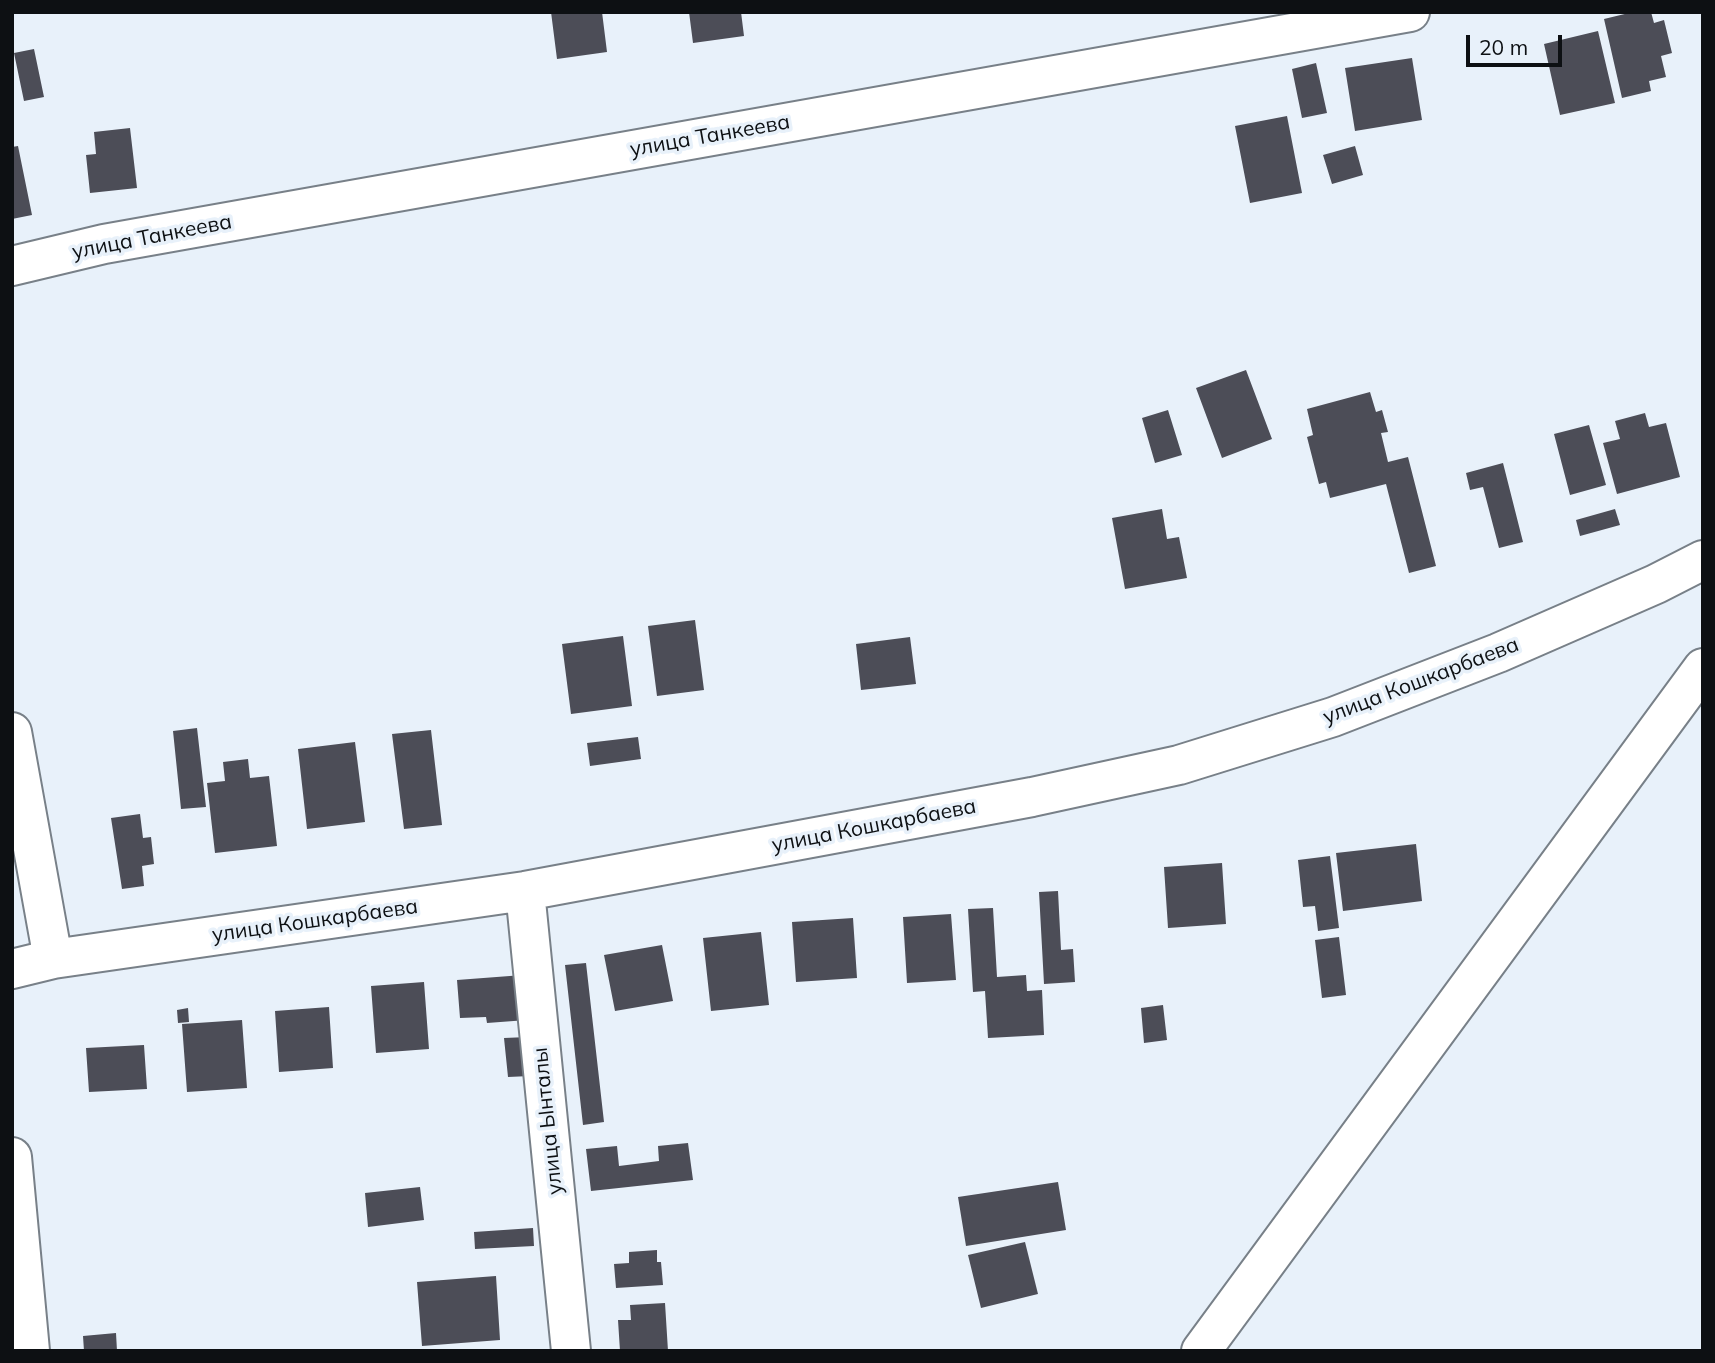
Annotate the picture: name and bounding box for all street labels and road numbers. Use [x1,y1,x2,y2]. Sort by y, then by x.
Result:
street label: улица Танкеева [628,110,792,162]
street label: улица Танкеева [70,209,234,265]
street label: улица Кошкарбаева [1319,632,1523,730]
street label: улица Кошкарбаева [770,794,978,858]
street label: улица Кошкарбаева [210,894,420,948]
street label: улица Ынталы [528,1046,568,1196]

